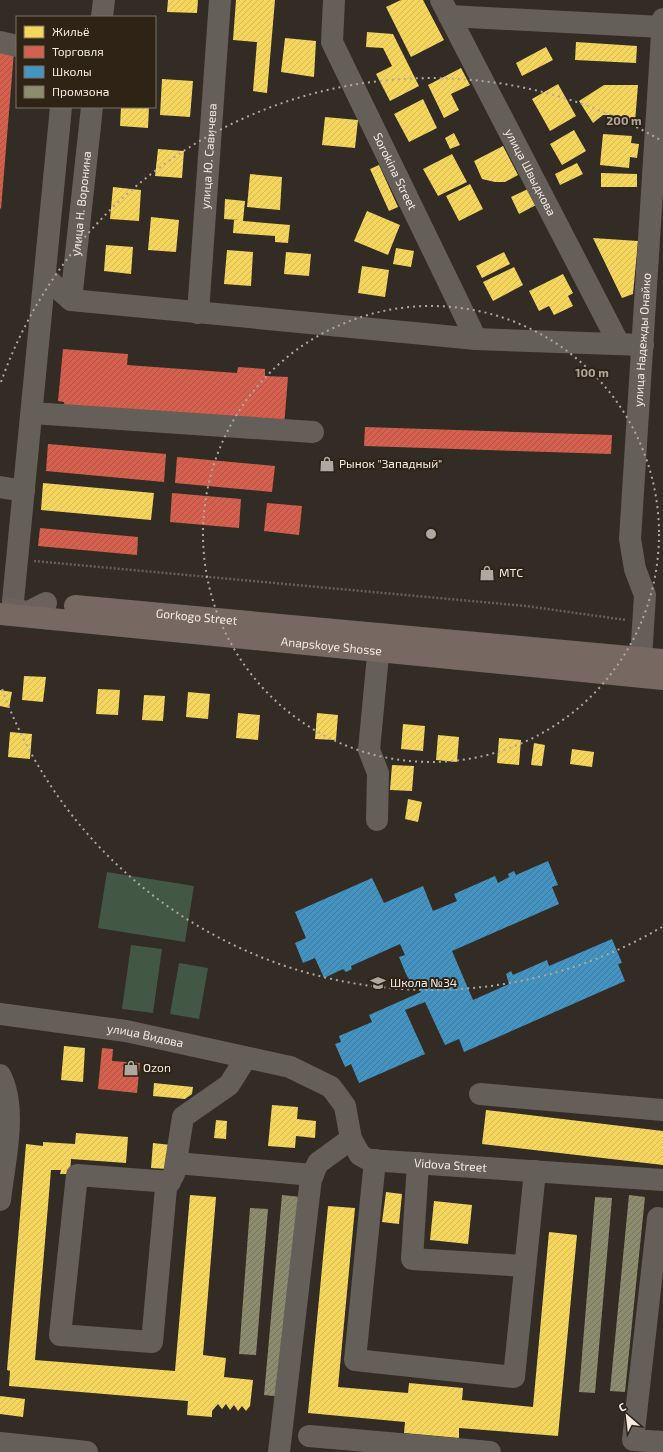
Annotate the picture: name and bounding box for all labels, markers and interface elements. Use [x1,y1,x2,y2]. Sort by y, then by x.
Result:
legend [16,16,156,108]
text: Жильё [52,24,89,38]
text: Торговля [52,44,104,58]
text: Школы [52,64,92,78]
text: Промзона [52,84,109,98]
street label: улица Ю. Савичева [197,103,219,210]
text: 200 m [606,113,642,127]
street label: улица Швыдкова [502,126,559,218]
street label: Sorokina Street [371,130,420,212]
street label: улица Н. Воронина [68,150,93,257]
street label: улица Надежды Онайко [630,272,653,407]
text: 100 m [575,365,609,379]
shop icon: Рынок "Западный" [318,455,336,473]
place label: Рынок "Западный" [339,456,442,470]
centre of rings [424,527,438,541]
shop icon: МТС [478,564,496,582]
place label: МТС [499,565,523,579]
street label: Gorkogo Street [155,605,238,627]
street label: Anapskoye Shosse [280,634,383,657]
school or university icon: Школа №34 [369,974,387,992]
place label: Школа №34 [390,975,457,989]
street label: улица Видова [106,1021,185,1049]
shop icon: Ozon [122,1059,140,1077]
place label: Ozon [143,1060,171,1074]
street label: Vidova Street [414,1155,488,1174]
north arrow [607,1396,647,1436]
text: С [616,1399,628,1414]

